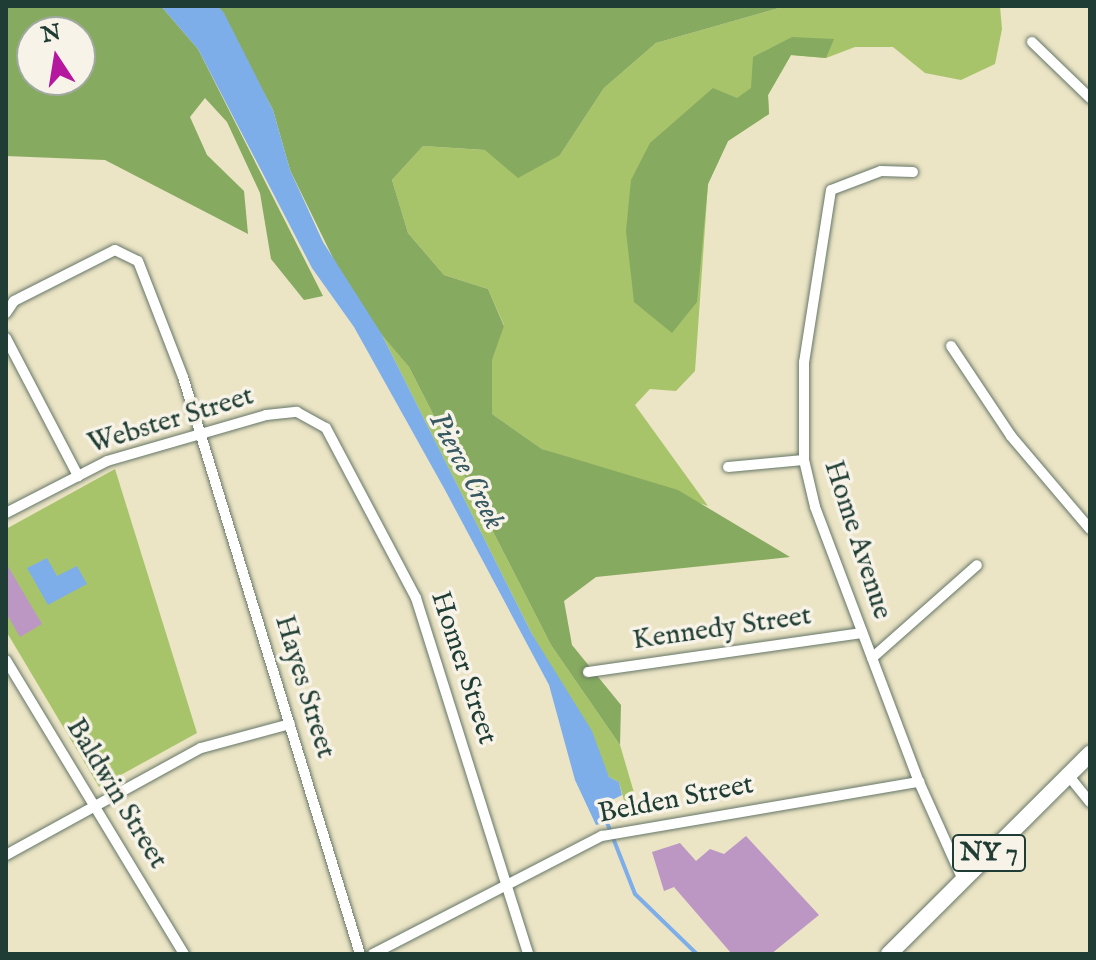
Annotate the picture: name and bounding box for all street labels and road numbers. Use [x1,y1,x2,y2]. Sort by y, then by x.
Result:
street label: Webster Street [84,380,258,462]
street label: Home Avenue [816,456,898,624]
street label: Homer Street [422,587,504,749]
street label: Kennedy Street [631,600,813,658]
street label: Hayes Street [266,611,342,763]
street label: Baldwin Street [58,713,174,875]
street label: Belden Street [596,769,756,831]
road number: NY 7 [951,831,1027,875]

